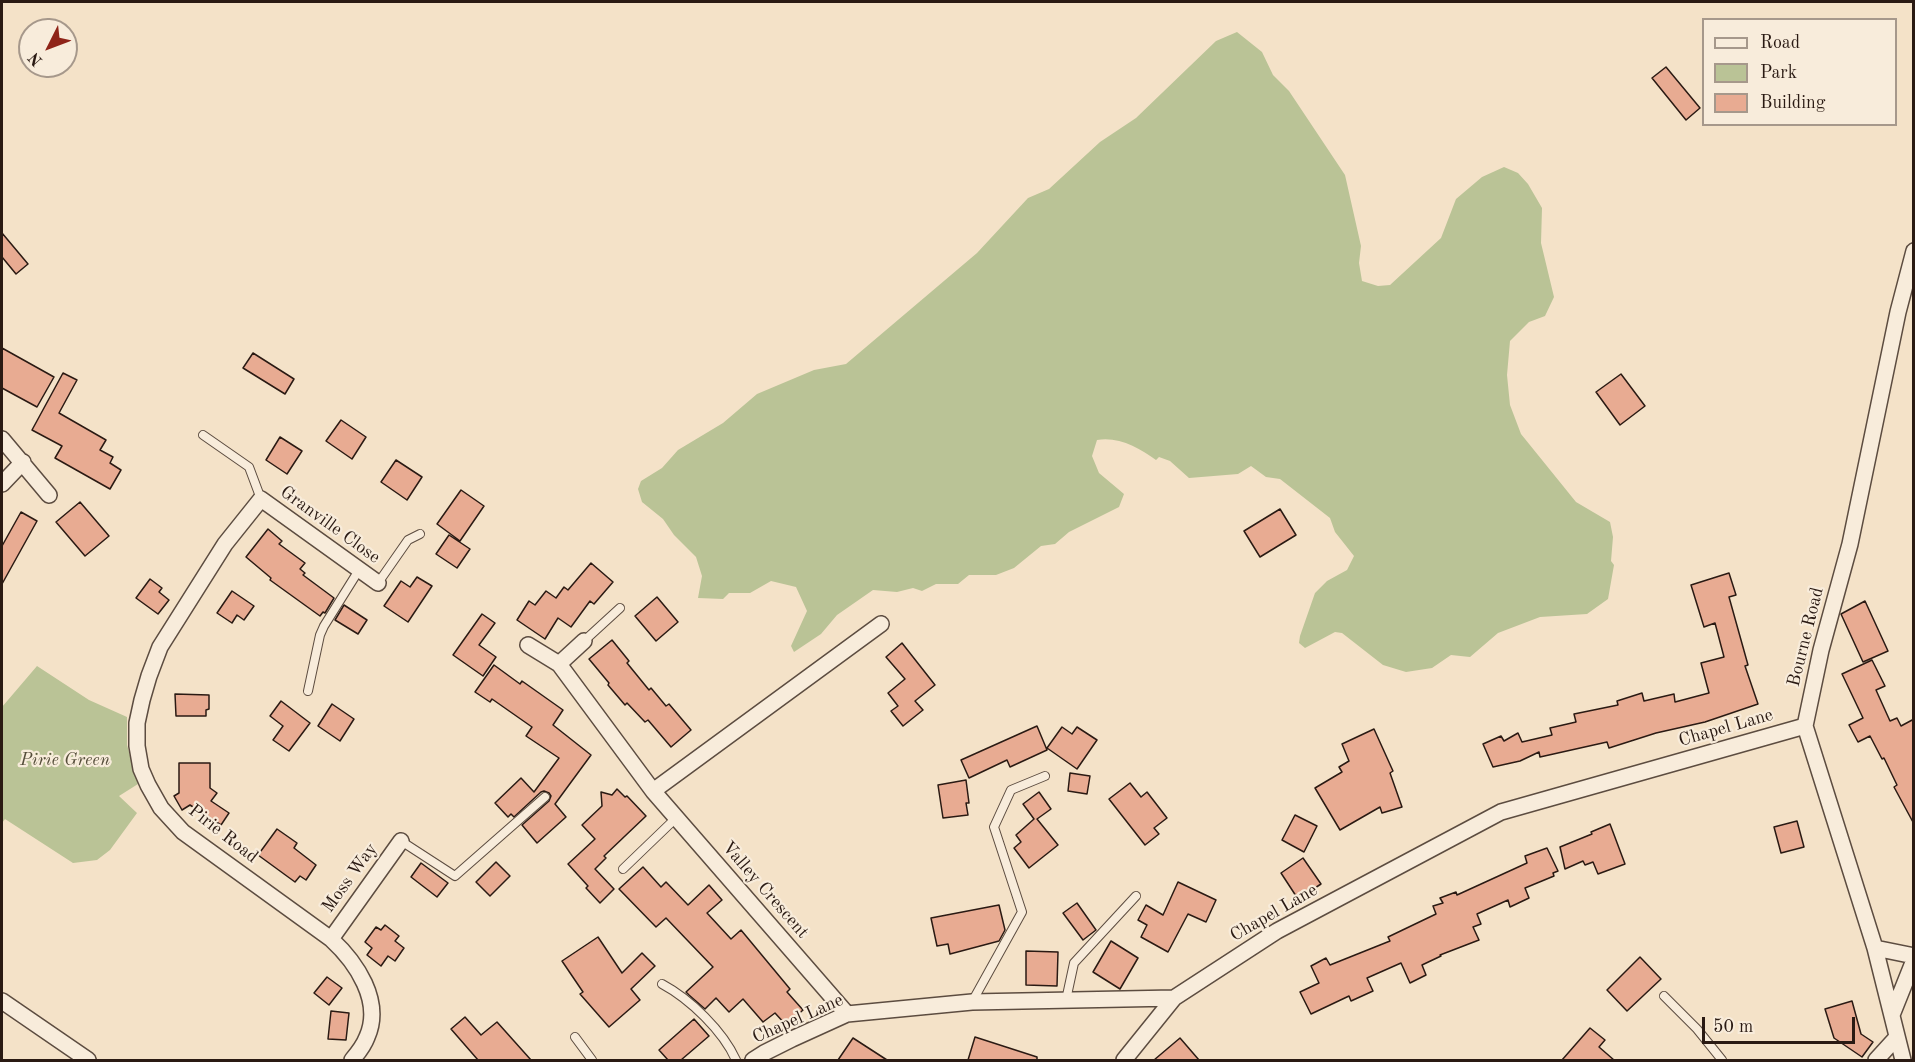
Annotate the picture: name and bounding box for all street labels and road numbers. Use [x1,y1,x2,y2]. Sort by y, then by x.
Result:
street label: Granville Close [276,481,384,569]
street label: Bourne Road [1783,585,1829,689]
street label: Chapel Lane [1676,704,1776,752]
street label: Pirie Road [184,800,262,868]
street label: Valley Crescent [717,837,813,943]
street label: Moss Way [318,839,382,917]
street label: Chapel Lane [1227,879,1321,947]
street label: Chapel Lane [749,989,847,1049]

